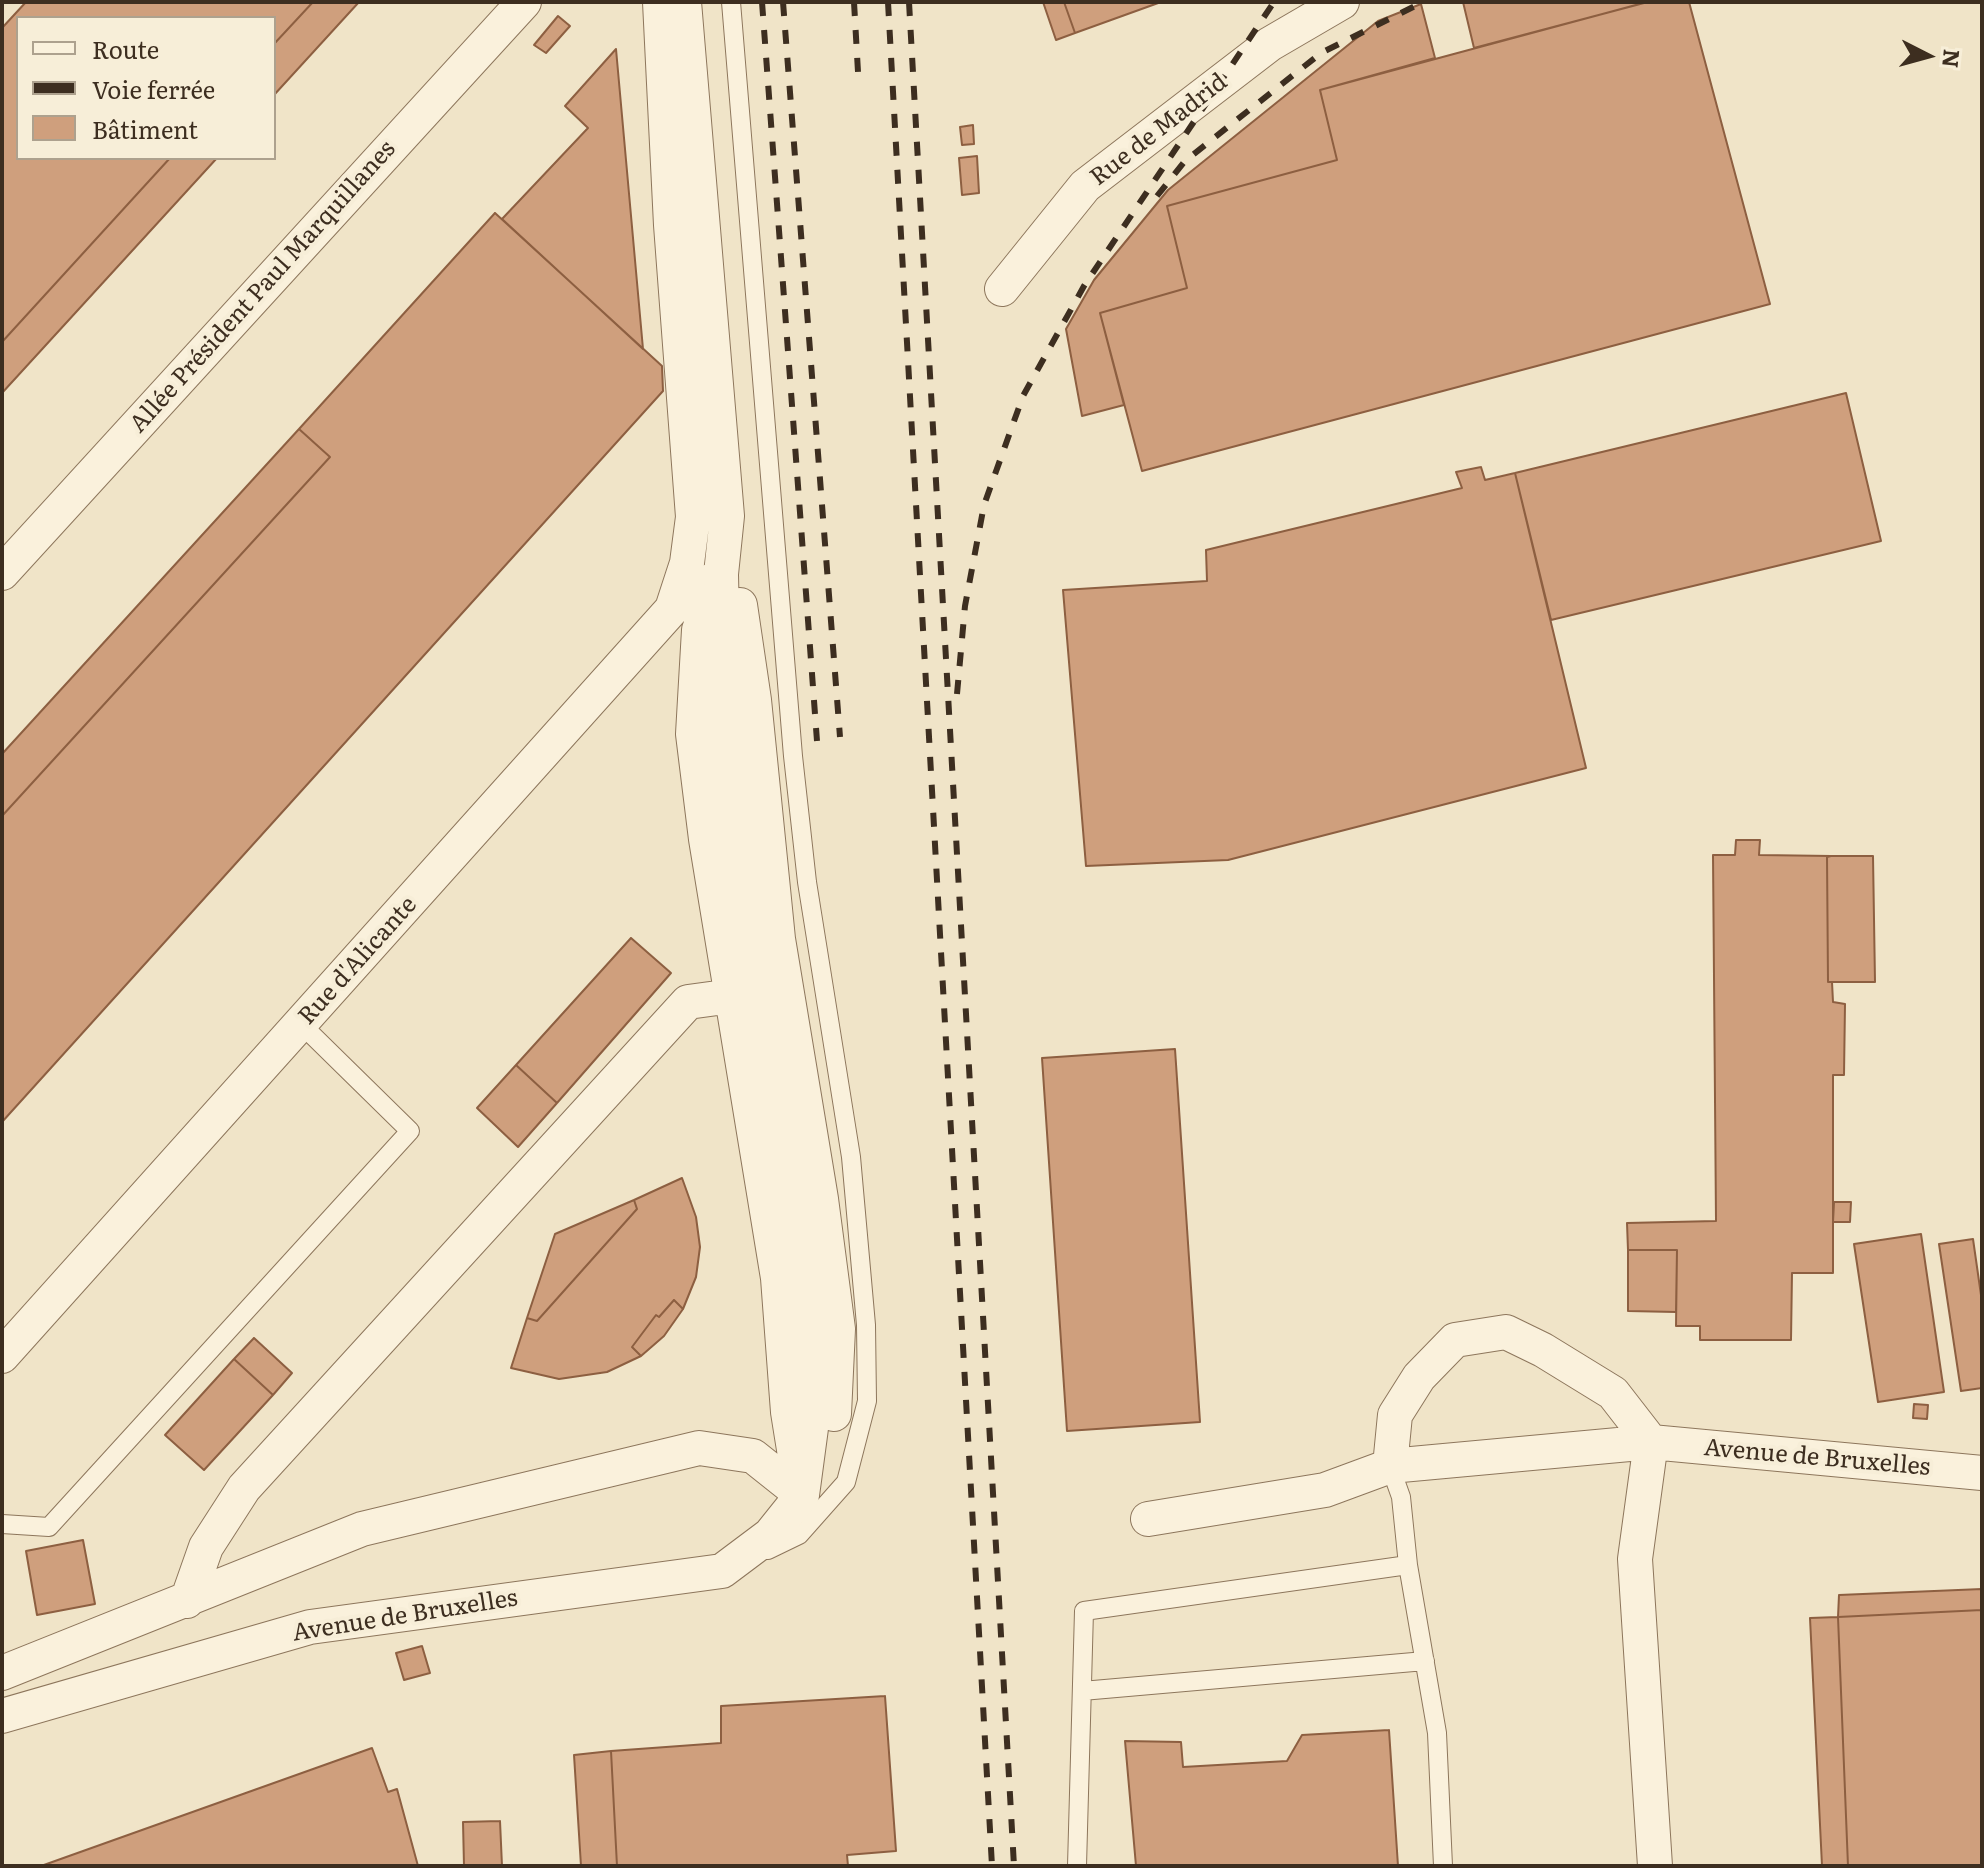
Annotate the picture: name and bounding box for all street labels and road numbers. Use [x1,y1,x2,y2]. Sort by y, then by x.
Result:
street label: Rue de Madrid [1085,68,1233,192]
street label: Allée Président Paul Marquillanes [124,135,402,439]
street label: Rue d'Alicante [293,891,423,1031]
street label: Avenue de Bruxelles [1703,1434,1931,1482]
street label: Avenue de Bruxelles [290,1584,520,1648]

